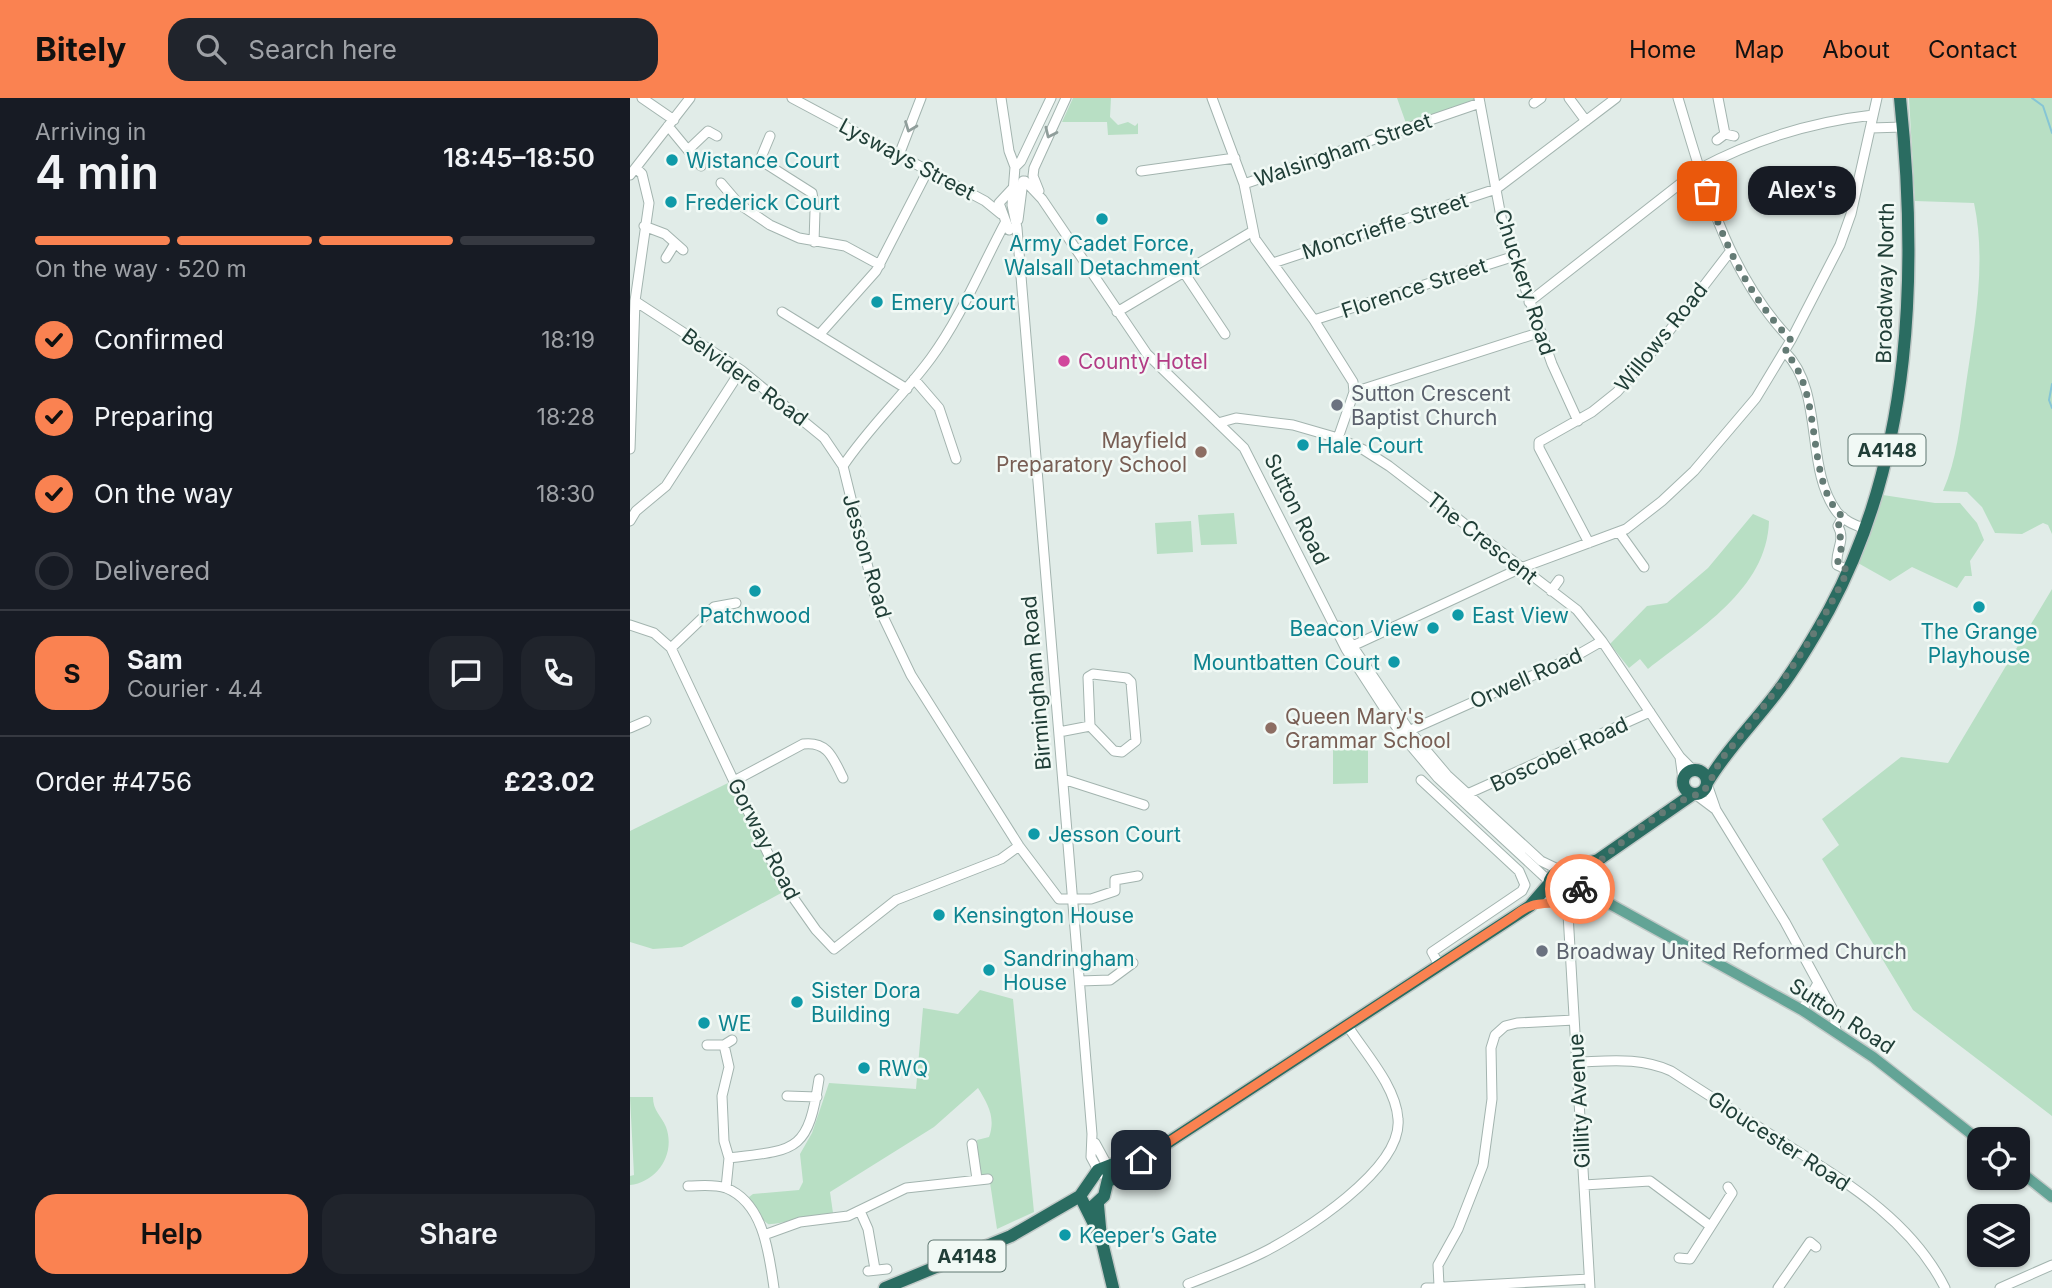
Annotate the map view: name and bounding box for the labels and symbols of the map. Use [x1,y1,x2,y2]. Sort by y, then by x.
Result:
street label: Walsingham Street [1251,108,1435,192]
street label: Lysways Street [835,113,979,205]
one-way arrow [904,120,918,132]
one-way arrow [1044,126,1058,138]
place label: Wistance Court [686,148,840,173]
marker: Wistance Court [664,152,680,168]
pin [1677,161,1737,221]
callout: Alex's [1749,166,1858,216]
street label: Moncrieffe Street [1299,187,1471,265]
place label: Frederick Court [685,190,840,215]
marker: Frederick Court [663,194,679,210]
street label: Broadway North [1871,202,1899,364]
street label: Chuckery Road [1490,206,1560,358]
marker: Army Cadet Force, Walsall Detachment [1094,211,1110,227]
place label: Army Cadet Force, Walsall Detachment [1004,231,1200,280]
street label: Florence Street [1338,253,1490,323]
street label: Willows Road [1609,277,1713,397]
place label: Emery Court [891,290,1016,315]
marker: Emery Court [869,294,885,310]
street label: Belvidere Road [677,323,813,431]
place label: County Hotel [1078,349,1208,374]
marker: County Hotel [1056,353,1072,369]
place label: Sutton Crescent Baptist Church [1351,381,1511,430]
marker: Sutton Crescent Baptist Church [1329,397,1345,413]
place label: Mayfield Preparatory School [996,428,1187,477]
place label: Hale Court [1317,433,1423,458]
road number: A4148 [1848,434,1926,466]
marker: Hale Court [1295,437,1311,453]
marker: Mayfield Preparatory School [1193,444,1209,460]
street label: Sutton Road [1259,449,1335,569]
street label: The Crescent [1422,487,1543,589]
street label: Jesson Road [837,491,897,621]
marker: Patchwood [747,583,763,599]
street label: Birmingham Road [1016,595,1056,771]
marker: The Grange Playhouse [1971,599,1987,615]
place label: Patchwood [699,603,811,628]
place label: East View [1472,603,1569,628]
marker: East View [1450,607,1466,623]
place label: Beacon View [1289,616,1419,641]
place label: The Grange Playhouse [1920,619,2038,668]
marker: Beacon View [1425,620,1441,636]
street label: Orwell Road [1466,642,1586,714]
place label: Mountbatten Court [1193,650,1380,675]
marker: Mountbatten Court [1386,654,1402,670]
place label: Queen Mary's Grammar School [1285,704,1451,753]
street label: Boscobel Road [1486,711,1632,797]
marker: Queen Mary's Grammar School [1263,720,1279,736]
street label: Gorway Road [723,774,805,904]
place label: Jesson Court [1048,822,1181,847]
marker: Jesson Court [1026,826,1042,842]
courier [1545,854,1615,924]
place label: Kensington House [953,903,1134,928]
marker: Kensington House [931,907,947,923]
place label: Broadway United Reformed Church [1556,939,1907,964]
marker: Broadway United Reformed Church [1534,943,1550,959]
place label: Sandringham House [1003,946,1135,995]
marker: Sandringham House [981,962,997,978]
street label: Sutton Road [1785,973,1899,1059]
place label: Sister Dora Building [811,978,921,1027]
marker: Sister Dora Building [789,994,805,1010]
place label: WE [718,1011,751,1036]
marker: WE [696,1015,712,1031]
street label: Gillity Avenue [1563,1033,1595,1169]
place label: RWQ [878,1056,928,1081]
marker: RWQ [856,1060,872,1076]
street label: Gloucester Road [1703,1086,1855,1196]
pin [1111,1130,1171,1190]
place label: Keeper’s Gate [1079,1223,1217,1248]
marker: Keeper’s Gate [1057,1227,1073,1243]
road number: A4148 [928,1240,1006,1272]

